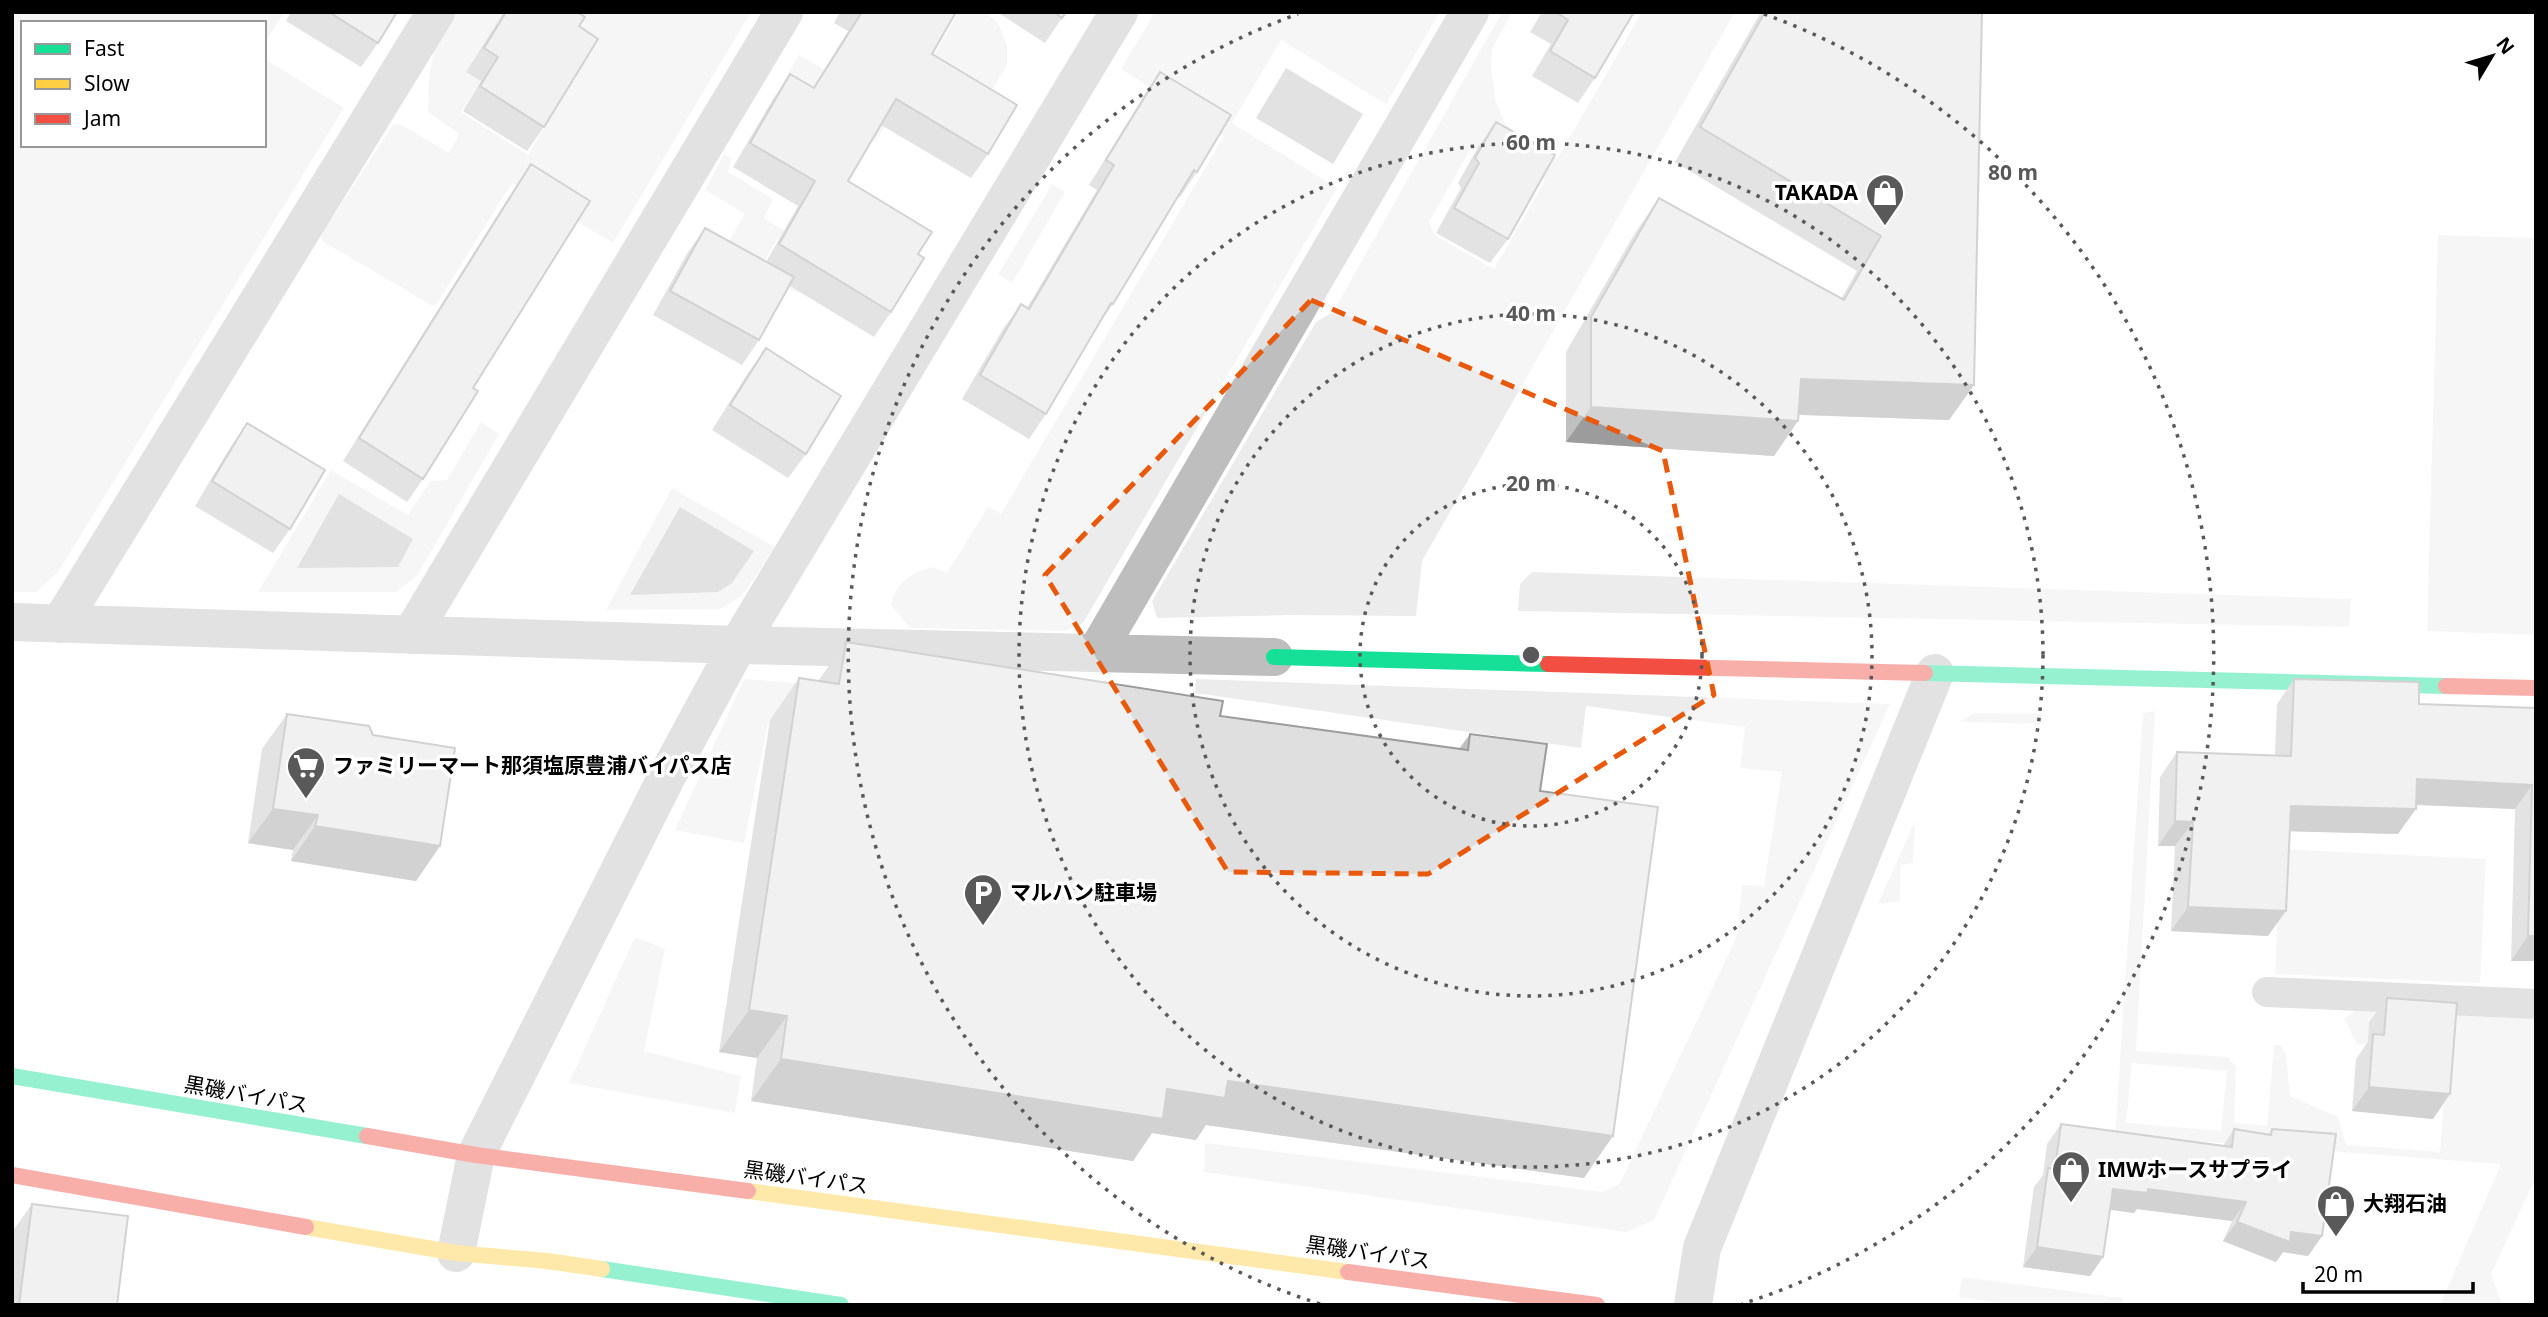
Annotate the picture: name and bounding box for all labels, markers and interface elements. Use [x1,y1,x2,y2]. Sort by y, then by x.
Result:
legend [21,21,266,147]
north arrow [2457,21,2527,91]
text: N [2490,31,2520,60]
text: Fast [84,34,125,62]
text: Slow [84,69,130,97]
text: Jam [82,104,121,132]
text: 60 m [1506,128,1556,156]
text: 80 m [1988,158,2038,186]
shop icon: TAKADA [1864,172,1906,227]
place label: TAKADA [1775,178,1858,206]
text: 40 m [1506,299,1556,327]
text: 20 m [1506,469,1556,497]
centre of rings [1519,643,1543,667]
supermarket icon: ファミリーマート那須塩原豊浦バイパス店 [285,745,327,800]
place label: ファミリーマート那須塩原豊浦バイパス店 [333,751,732,779]
parking icon: マルハン駐車場 [962,872,1004,927]
place label: マルハン駐車場 [1010,878,1157,906]
street label: 黒磯バイパス [182,1069,310,1119]
shop icon: IMWホースサプライ [2050,1149,2092,1204]
street label: 黒磯バイパス [742,1154,870,1200]
place label: IMWホースサプライ [2098,1155,2292,1183]
shop icon: 大翔石油 [2315,1183,2357,1238]
place label: 大翔石油 [2363,1189,2447,1217]
street label: 黒磯バイパス [1304,1229,1432,1275]
scale bar [2303,1250,2473,1294]
text: 20 m [2314,1260,2363,1288]

